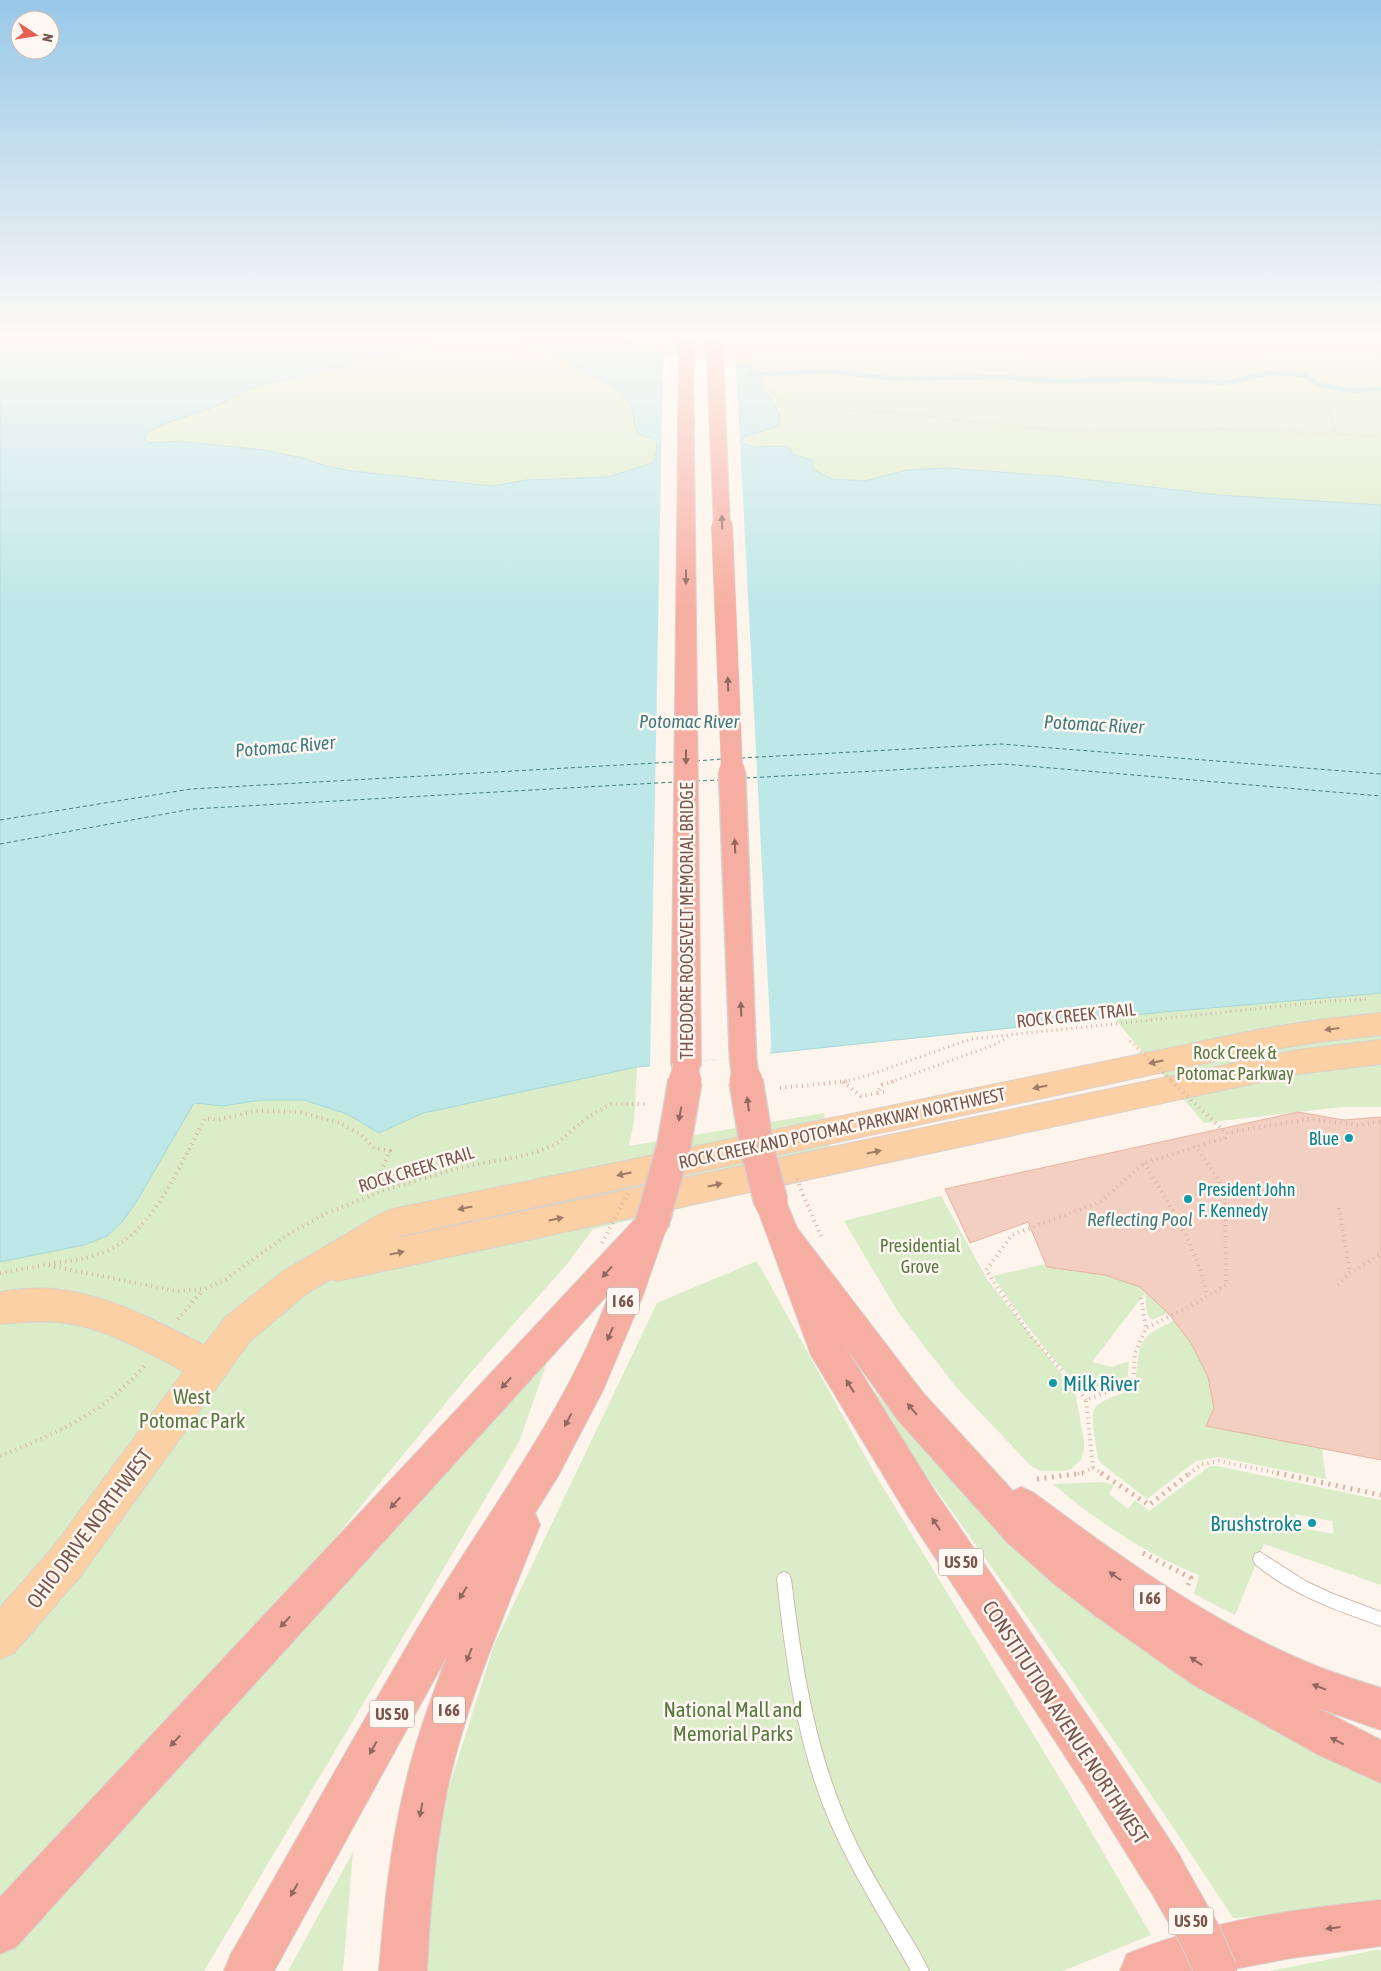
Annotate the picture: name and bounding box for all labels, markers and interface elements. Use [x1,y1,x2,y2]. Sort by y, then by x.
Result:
north arrow [10,10,60,60]
text: N [39,32,56,43]
one-way arrow [717,513,725,529]
one-way arrow [682,569,690,585]
one-way arrow [724,676,732,692]
water label: Potomac River [639,710,740,732]
water label: Potomac River [1043,710,1146,738]
water label: Potomac River [234,731,337,761]
one-way arrow [682,749,690,765]
street label: THEODORE ROOSEVELT MEMORIAL BRIDGE [676,782,697,1060]
one-way arrow [730,838,738,854]
street label: ROCK CREEK TRAIL [1015,998,1137,1032]
one-way arrow [737,1001,745,1017]
one-way arrow [1324,1025,1340,1033]
park label: Rock Creek & Potomac Parkway [1176,1042,1294,1084]
one-way arrow [1147,1059,1163,1067]
street label: ROCK CREEK AND POTOMAC PARKWAY NORTHWEST [677,1083,1007,1173]
one-way arrow [1032,1083,1047,1091]
one-way arrow [744,1096,752,1112]
one-way arrow [676,1106,684,1122]
place label: Blue [1309,1128,1339,1149]
marker: Blue [1343,1132,1355,1144]
street label: ROCK CREEK TRAIL [356,1141,476,1197]
one-way arrow [867,1148,882,1156]
one-way arrow [616,1170,631,1178]
place label: President John F. Kennedy [1198,1179,1296,1221]
one-way arrow [708,1181,724,1189]
marker: President John F. Kennedy [1182,1193,1194,1205]
one-way arrow [456,1204,472,1212]
water label: Reflecting Pool [1087,1208,1193,1230]
one-way arrow [549,1215,564,1223]
park label: Presidential Grove [880,1235,961,1277]
one-way arrow [390,1249,405,1257]
one-way arrow [601,1265,613,1277]
road number: I 66 [607,1288,639,1314]
one-way arrow [606,1327,614,1342]
place label: Milk River [1063,1371,1140,1395]
one-way arrow [500,1377,512,1389]
marker: Milk River [1047,1377,1059,1389]
one-way arrow [845,1380,854,1393]
park label: West Potomac Park [139,1384,245,1432]
one-way arrow [906,1403,918,1415]
one-way arrow [564,1413,572,1428]
street label: OHIO DRIVE NORTHWEST [21,1444,157,1612]
one-way arrow [389,1496,401,1508]
place label: Brushstroke [1210,1511,1302,1535]
one-way arrow [931,1517,941,1531]
marker: Brushstroke [1306,1517,1318,1529]
road number: US 50 [938,1548,984,1575]
one-way arrow [1109,1570,1122,1581]
road number: I 66 [1134,1585,1166,1612]
one-way arrow [459,1586,468,1599]
street label: CONSTITUTION AVENUE NORTHWEST [978,1596,1154,1848]
one-way arrow [279,1616,291,1628]
one-way arrow [465,1647,473,1662]
one-way arrow [1189,1657,1202,1666]
one-way arrow [1311,1683,1326,1690]
road number: I 66 [433,1696,465,1724]
park label: National Mall and Memorial Parks [663,1697,803,1745]
road number: US 50 [370,1700,414,1728]
one-way arrow [169,1735,181,1747]
one-way arrow [1330,1737,1344,1745]
one-way arrow [369,1741,377,1756]
one-way arrow [417,1802,425,1818]
one-way arrow [289,1884,298,1897]
road number: US 50 [1168,1908,1214,1934]
one-way arrow [1324,1924,1340,1932]

